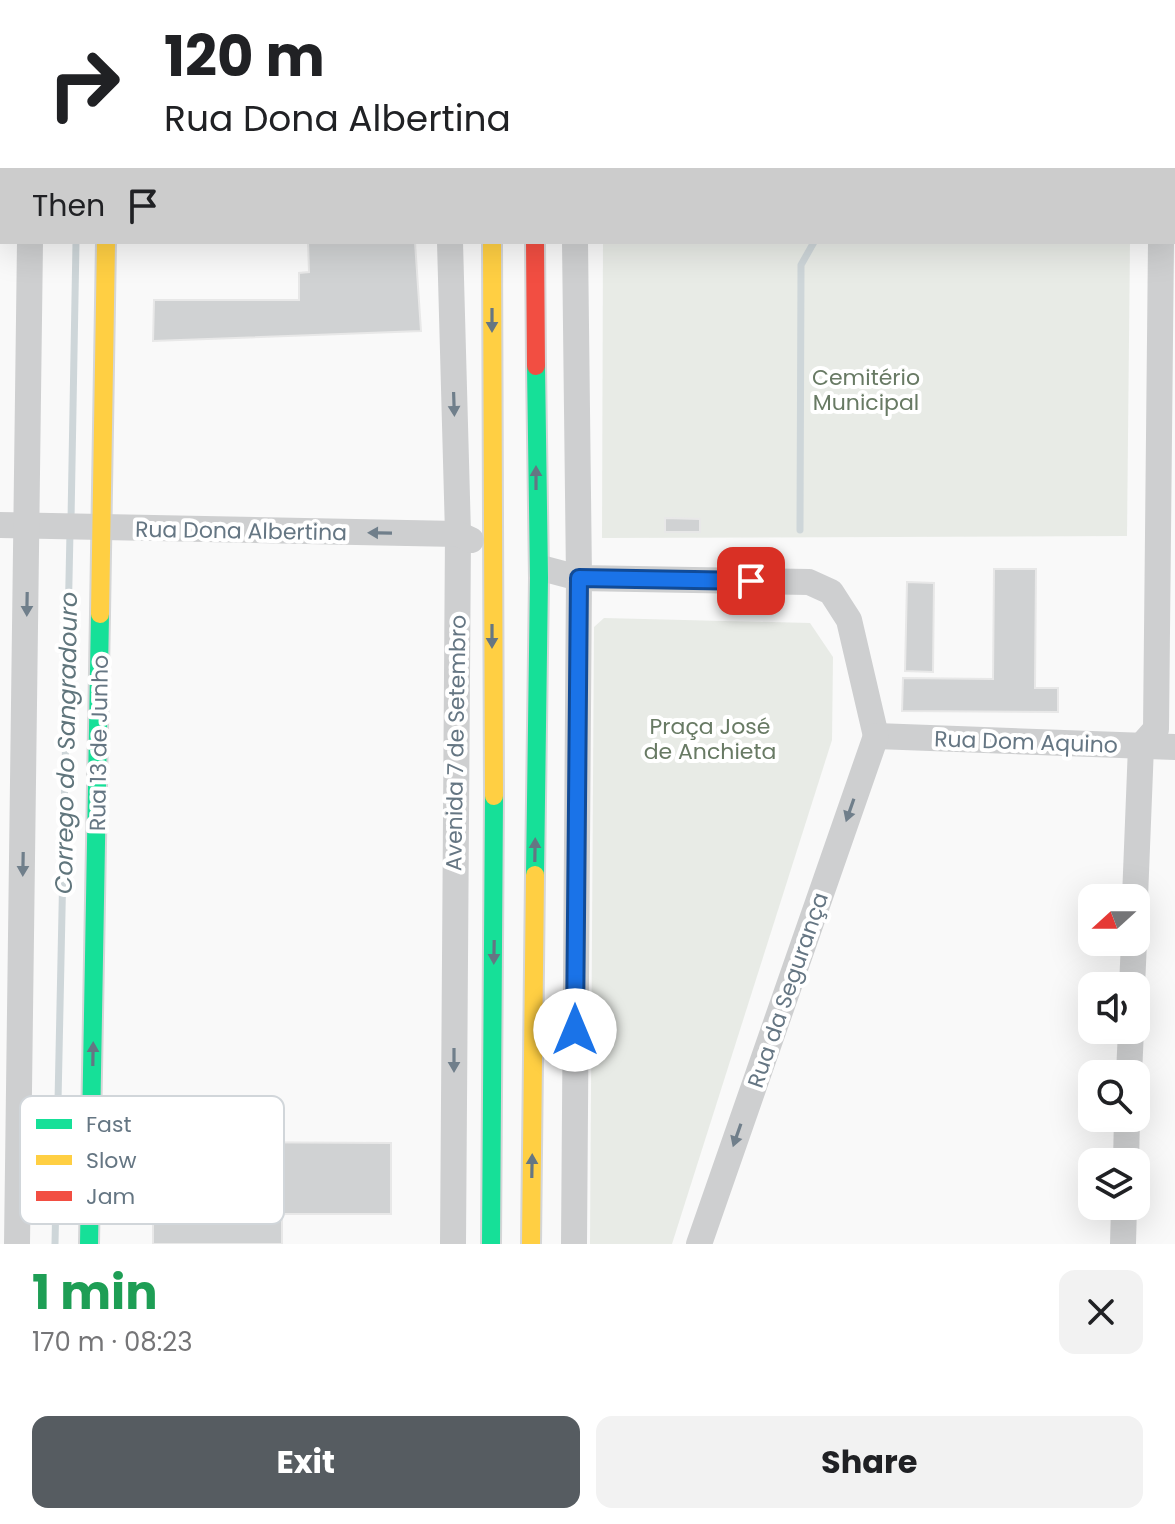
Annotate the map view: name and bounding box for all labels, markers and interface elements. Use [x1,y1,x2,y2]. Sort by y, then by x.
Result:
text: 120 m [164,17,325,96]
icon: right [32,32,136,136]
text: Rua Dona Albertina [164,93,511,144]
text: Then [32,184,105,227]
icon: arrive [121,184,165,228]
one-way arrow [486,308,498,333]
park label: Cemitério Municipal [812,362,920,418]
one-way arrow [448,392,461,417]
one-way arrow [530,465,542,490]
street label: Rua Dona Albertina [135,514,347,548]
one-way arrow [367,526,392,539]
pin [717,547,785,615]
icon: arrive [729,559,773,603]
one-way arrow [21,592,34,617]
water label: Corrego do Sangradouro [47,592,85,894]
street label: Avenida 7 de Setembro [438,615,474,871]
one-way arrow [486,624,499,649]
street label: Rua 13 de Junho [82,655,116,831]
park label: Praça José de Anchieta [644,711,776,767]
street label: Rua Dom Aquino [934,723,1118,761]
one-way arrow [844,798,856,822]
one-way arrow [529,837,541,862]
one-way arrow [17,852,29,877]
north arrow [1078,884,1150,956]
map controls [1078,884,1150,1220]
street label: Rua da Segurança [740,888,836,1092]
one-way arrow [488,940,500,965]
button: sound [1078,972,1150,1044]
position arrow [533,988,617,1072]
one-way arrow [87,1041,99,1066]
one-way arrow [448,1048,460,1073]
button: search [1078,1060,1150,1132]
legend [20,1096,284,1224]
text: Fast [86,1109,131,1140]
one-way arrow [731,1123,743,1147]
text: Slow [86,1145,136,1176]
button: layers [1078,1148,1150,1220]
one-way arrow [526,1153,538,1178]
text: Jam [86,1181,135,1212]
text: 1 min [32,1259,158,1326]
button: close [1059,1270,1143,1354]
text: 170 m · 08:23 [32,1324,193,1360]
button: Exit [32,1416,580,1508]
button: Share [596,1416,1143,1508]

